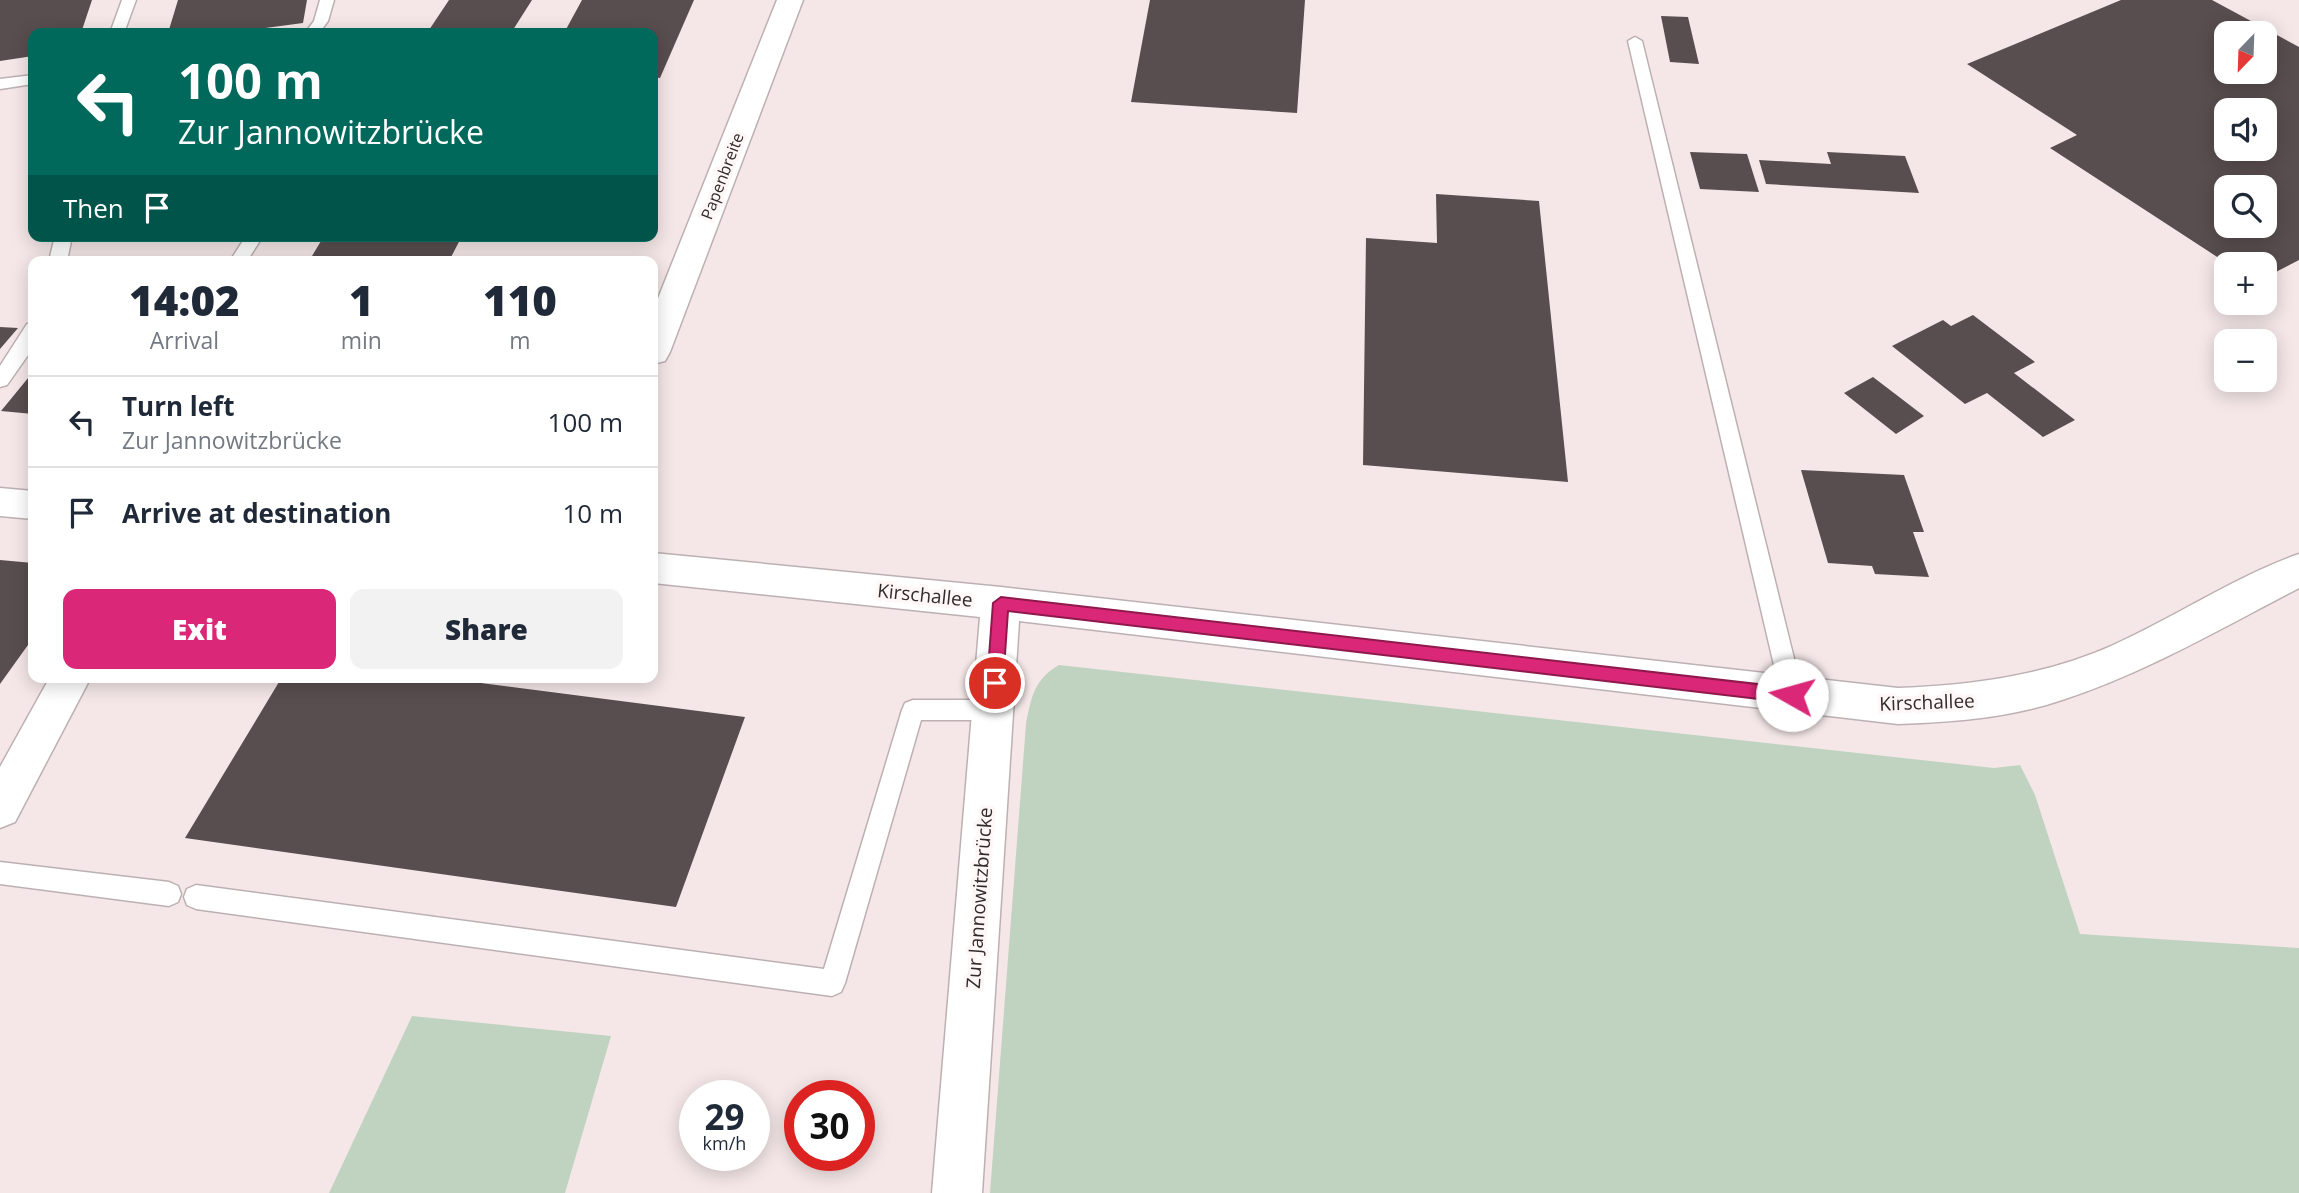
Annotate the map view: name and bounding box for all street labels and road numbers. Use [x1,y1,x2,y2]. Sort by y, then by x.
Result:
street label: Papenbreite [695,129,749,222]
street label: Kirschallee [876,577,974,613]
street label: Kirschallee [1879,687,1975,717]
street label: Zur Jannowitzbrücke [960,807,998,989]

